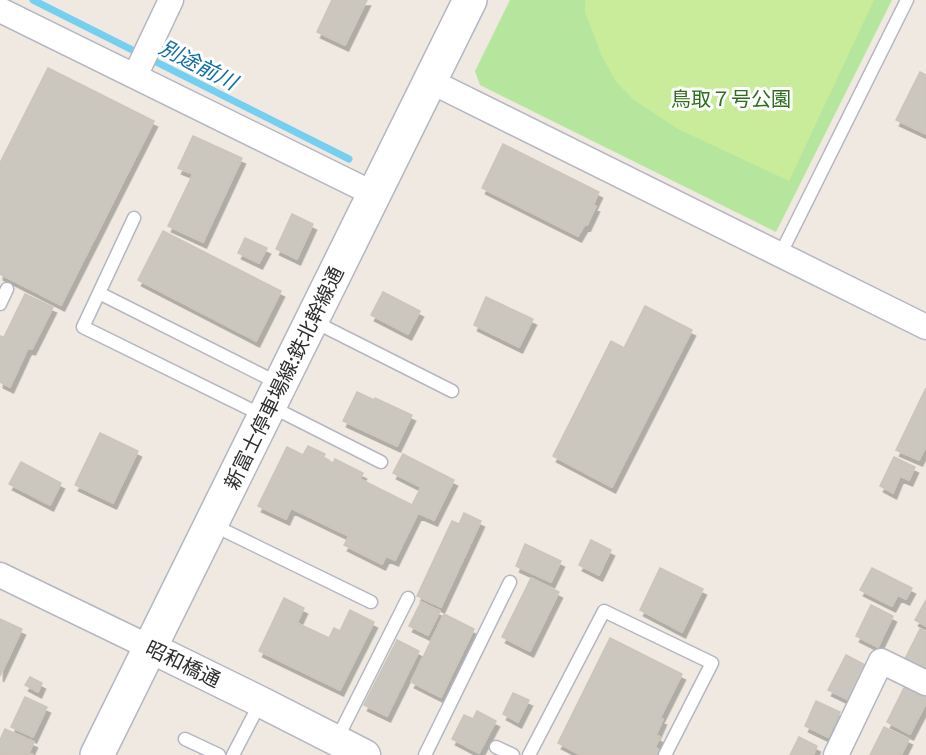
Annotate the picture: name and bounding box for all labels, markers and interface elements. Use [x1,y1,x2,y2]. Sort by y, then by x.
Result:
water label: 別途前川 [155,33,244,97]
park label: 鳥取７号公園 [671,86,791,112]
street label: 新富士停車場線:鉄北幹線通 [219,262,349,494]
street label: 昭和橋通 [141,635,225,693]

